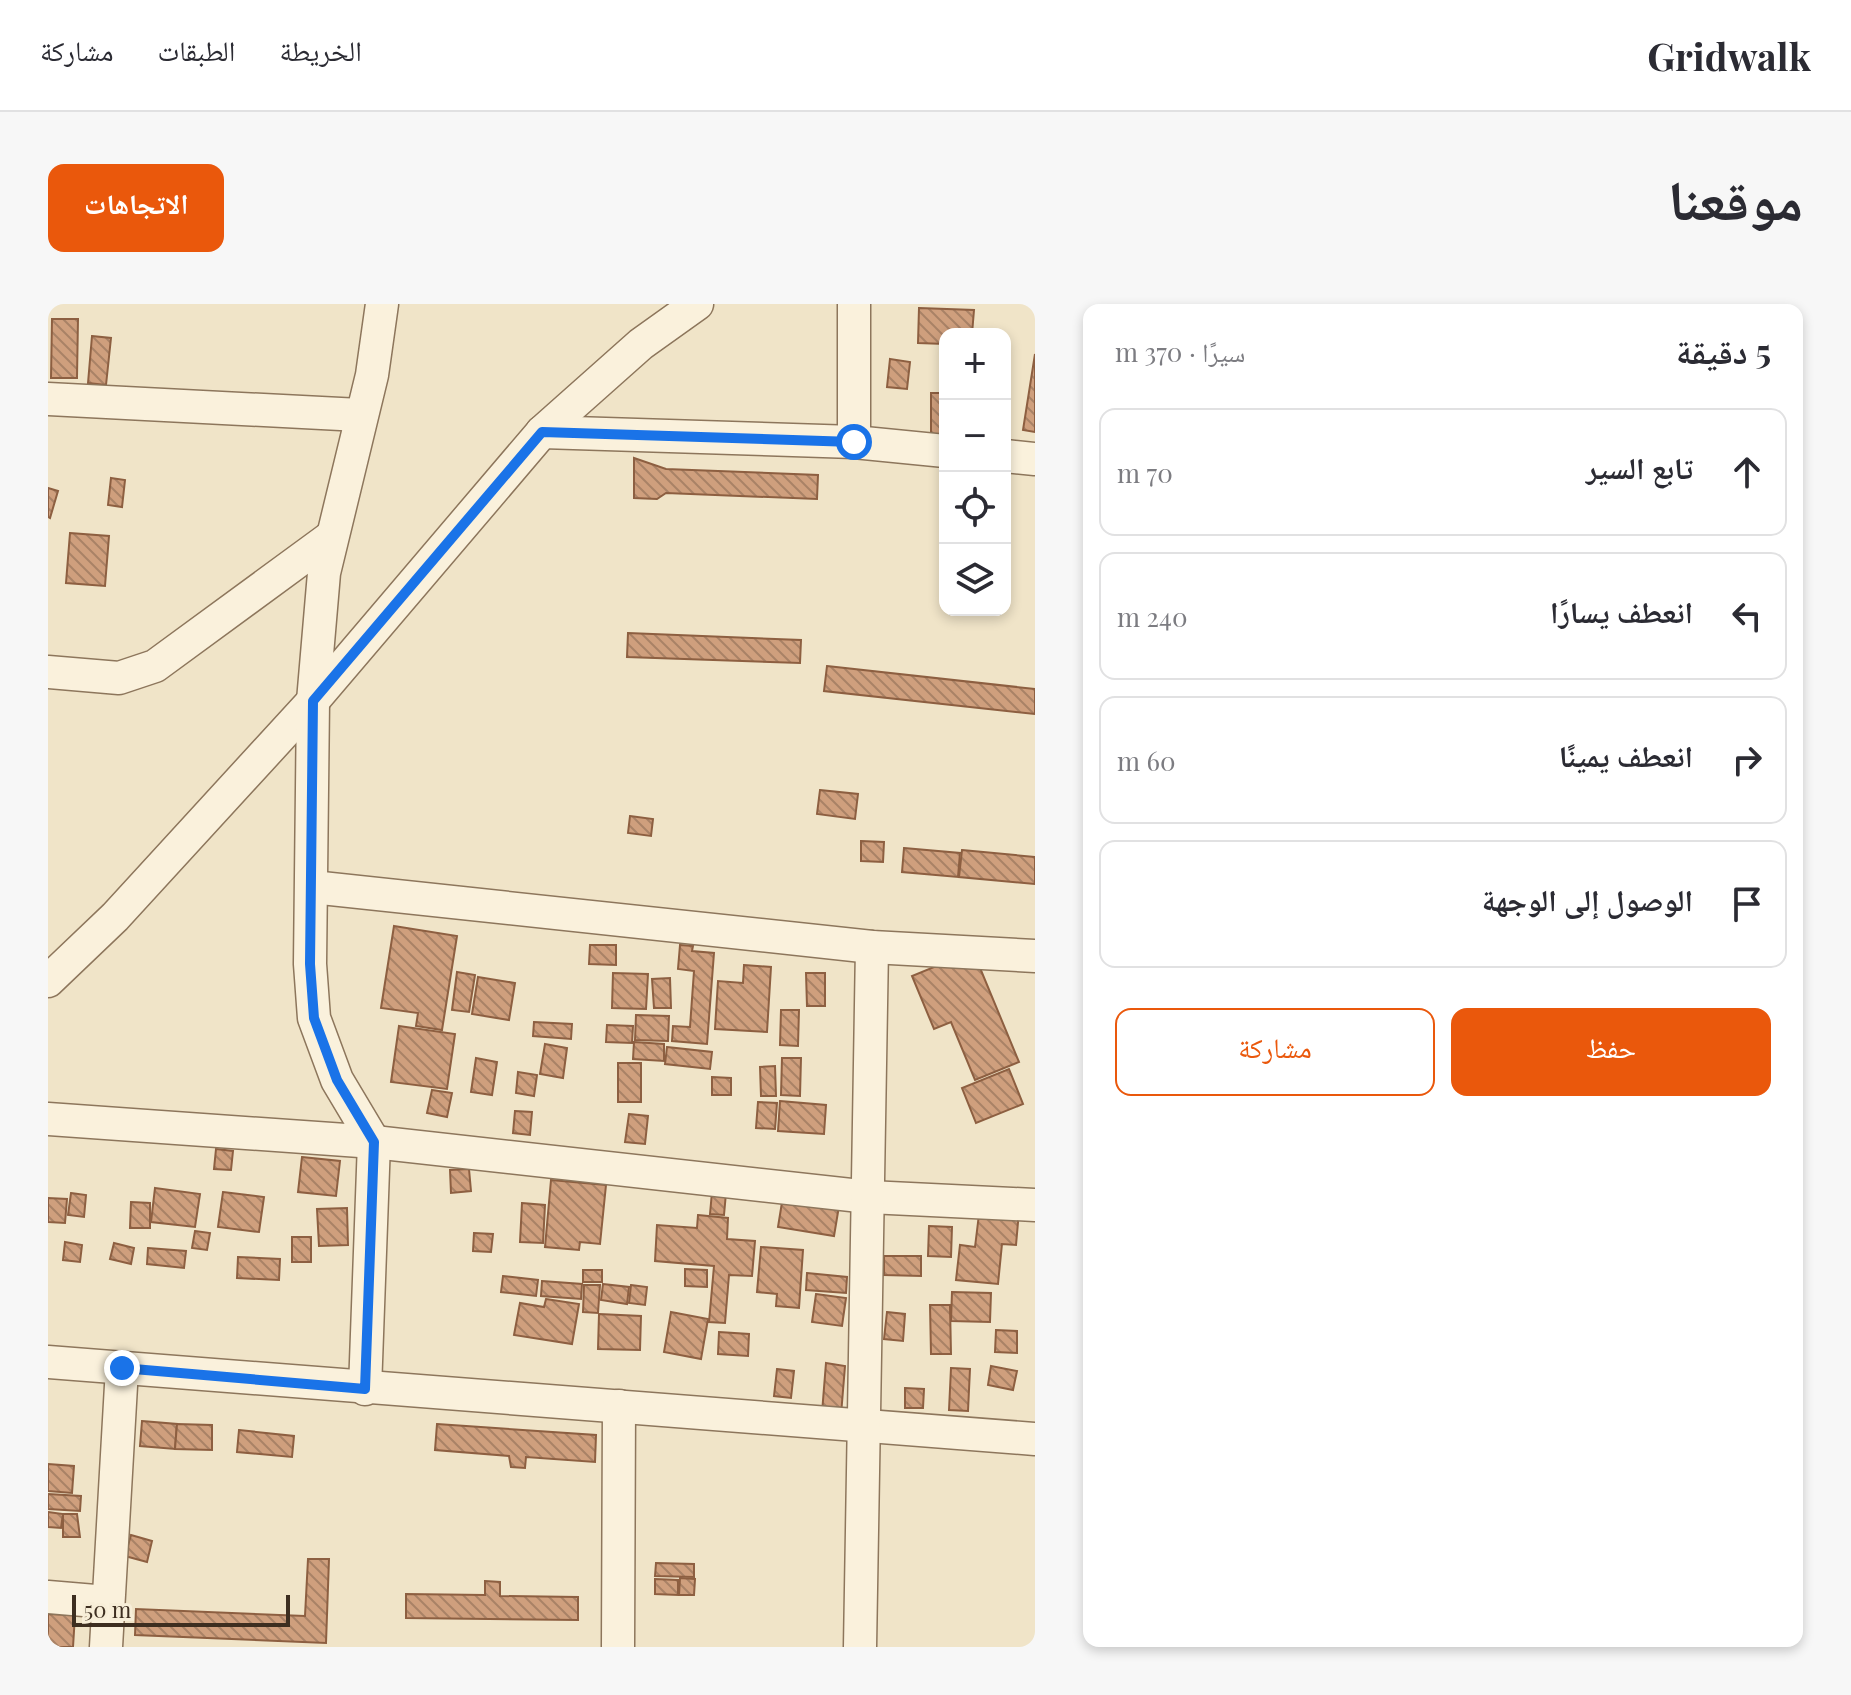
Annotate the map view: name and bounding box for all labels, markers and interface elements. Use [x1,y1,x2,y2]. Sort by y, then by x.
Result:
text: Gridwalk [1647,30,1811,81]
text: مشاركة [40,31,114,68]
text: الطبقات [158,31,235,68]
text: الخريطة [279,31,362,68]
text: موقعنا [1668,160,1803,235]
button: الاتجاهات [48,164,224,252]
text: 5 دقيقة [1676,327,1771,373]
map controls [939,328,1011,616]
button: + [939,328,1011,400]
text: سيرًا · 370 m [1115,334,1245,369]
button: − [939,400,1011,472]
route start [836,424,872,460]
text: تابع السير [1586,447,1693,487]
icon: ahead [1725,450,1769,494]
text: 70 m [1117,455,1173,490]
button: locate [939,472,1011,544]
button: layers [939,544,1011,616]
text: انعطف يسارًا [1550,591,1693,631]
icon: left [1725,594,1769,638]
text: 240 m [1117,599,1187,634]
text: انعطف يمينًا [1559,735,1693,775]
icon: right [1725,738,1769,782]
text: 60 m [1117,743,1176,778]
text: الوصول إلى الوجهة [1482,879,1693,919]
icon: arrive [1725,882,1769,926]
button: مشاركة [1115,1008,1435,1096]
button: حفظ [1451,1008,1771,1096]
route end [104,1350,140,1386]
scale bar [72,1591,290,1627]
text: 50 m [84,1594,131,1624]

